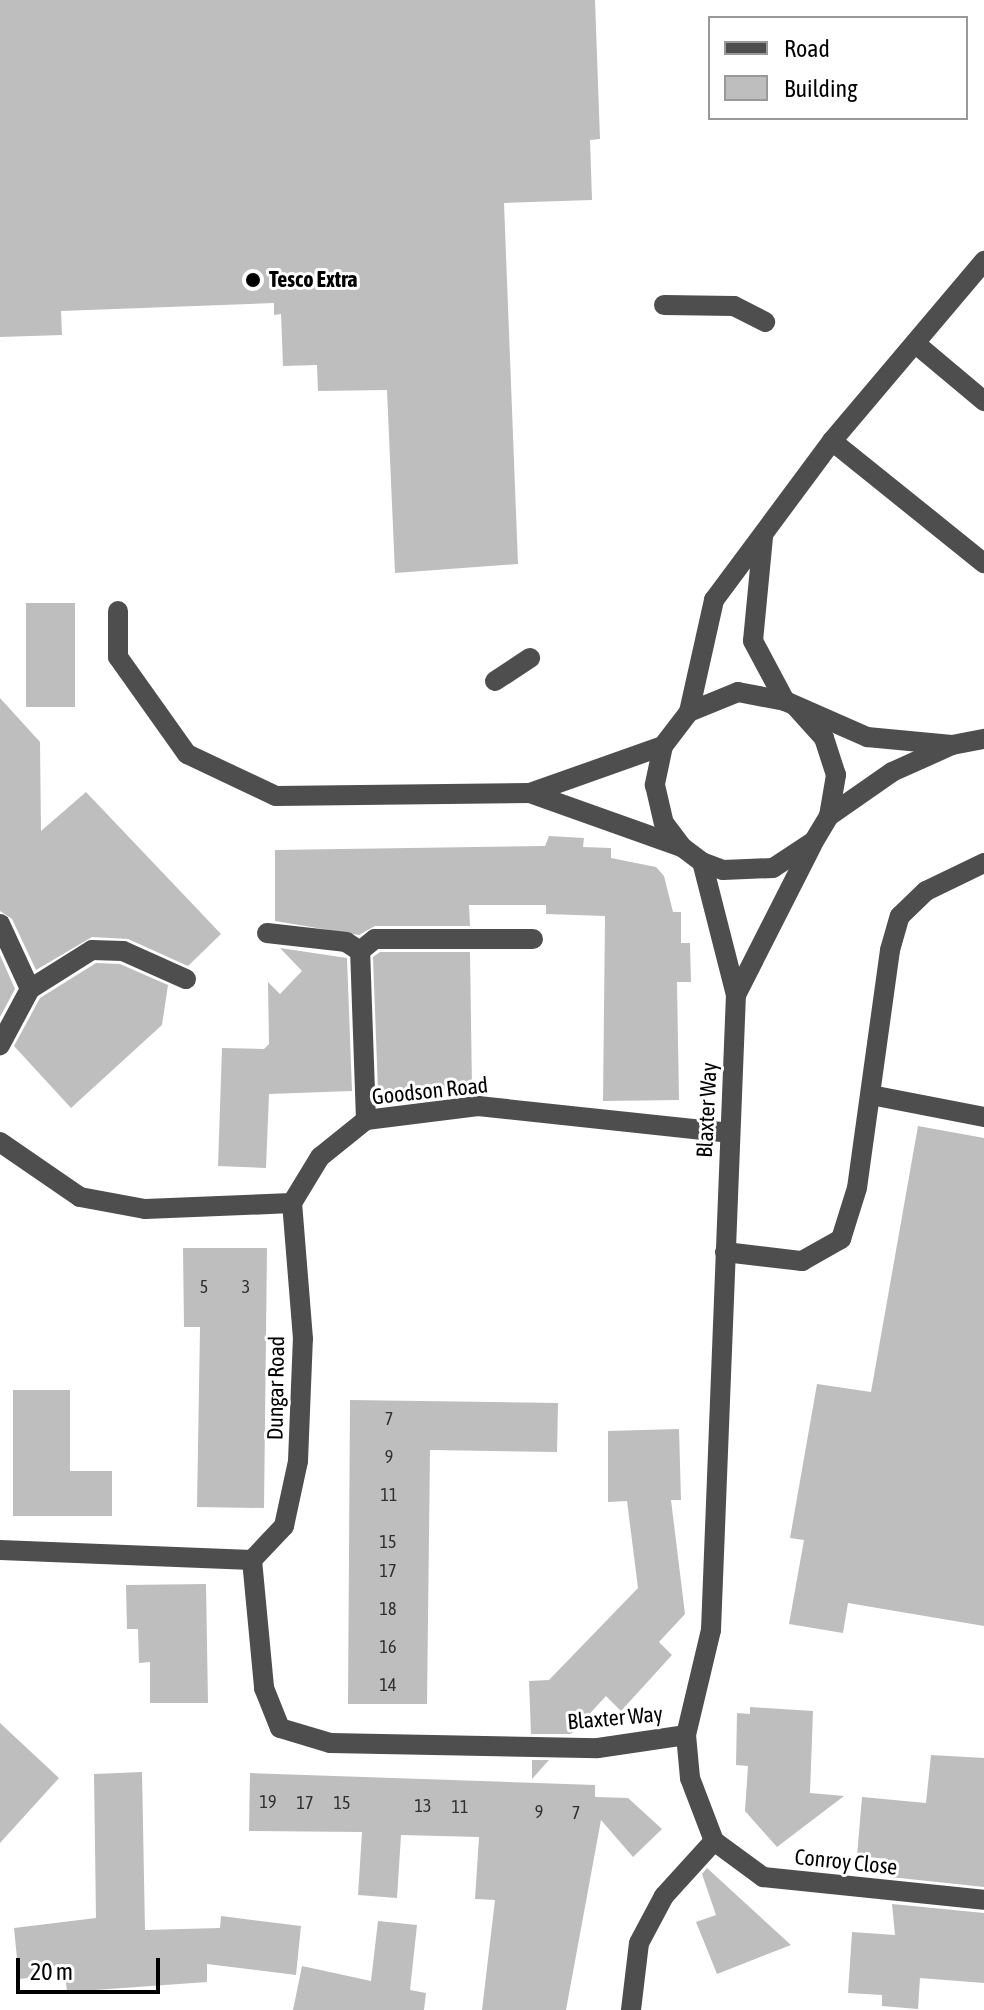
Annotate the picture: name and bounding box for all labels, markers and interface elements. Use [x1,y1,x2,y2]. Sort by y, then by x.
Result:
legend [708,16,968,120]
text: Road [784,35,830,62]
text: Building [784,75,857,102]
place label: Tesco Extra [269,267,357,293]
marker: Tesco Extra [244,271,262,289]
street label: Blaxter Way [691,1062,723,1158]
street label: Goodson Road [371,1072,489,1110]
house number: 5 [200,1276,208,1298]
house number: 3 [242,1276,250,1298]
street label: Dungar Road [262,1336,290,1440]
house number: 7 [385,1408,393,1430]
house number: 9 [385,1446,393,1468]
house number: 11 [381,1484,397,1506]
house number: 15 [380,1531,396,1553]
house number: 17 [380,1560,396,1582]
house number: 18 [380,1598,396,1620]
house number: 16 [380,1636,396,1658]
house number: 14 [380,1674,396,1696]
street label: Blaxter Way [566,1701,664,1735]
house number: 19 [260,1791,276,1813]
house number: 17 [297,1792,313,1814]
house number: 15 [334,1792,350,1814]
house number: 13 [415,1795,431,1817]
house number: 11 [452,1796,468,1818]
house number: 9 [535,1801,543,1823]
house number: 7 [572,1802,580,1824]
street label: Conroy Close [793,1843,899,1881]
scale bar [20,1942,164,1992]
text: 20 m [30,1958,73,1985]

